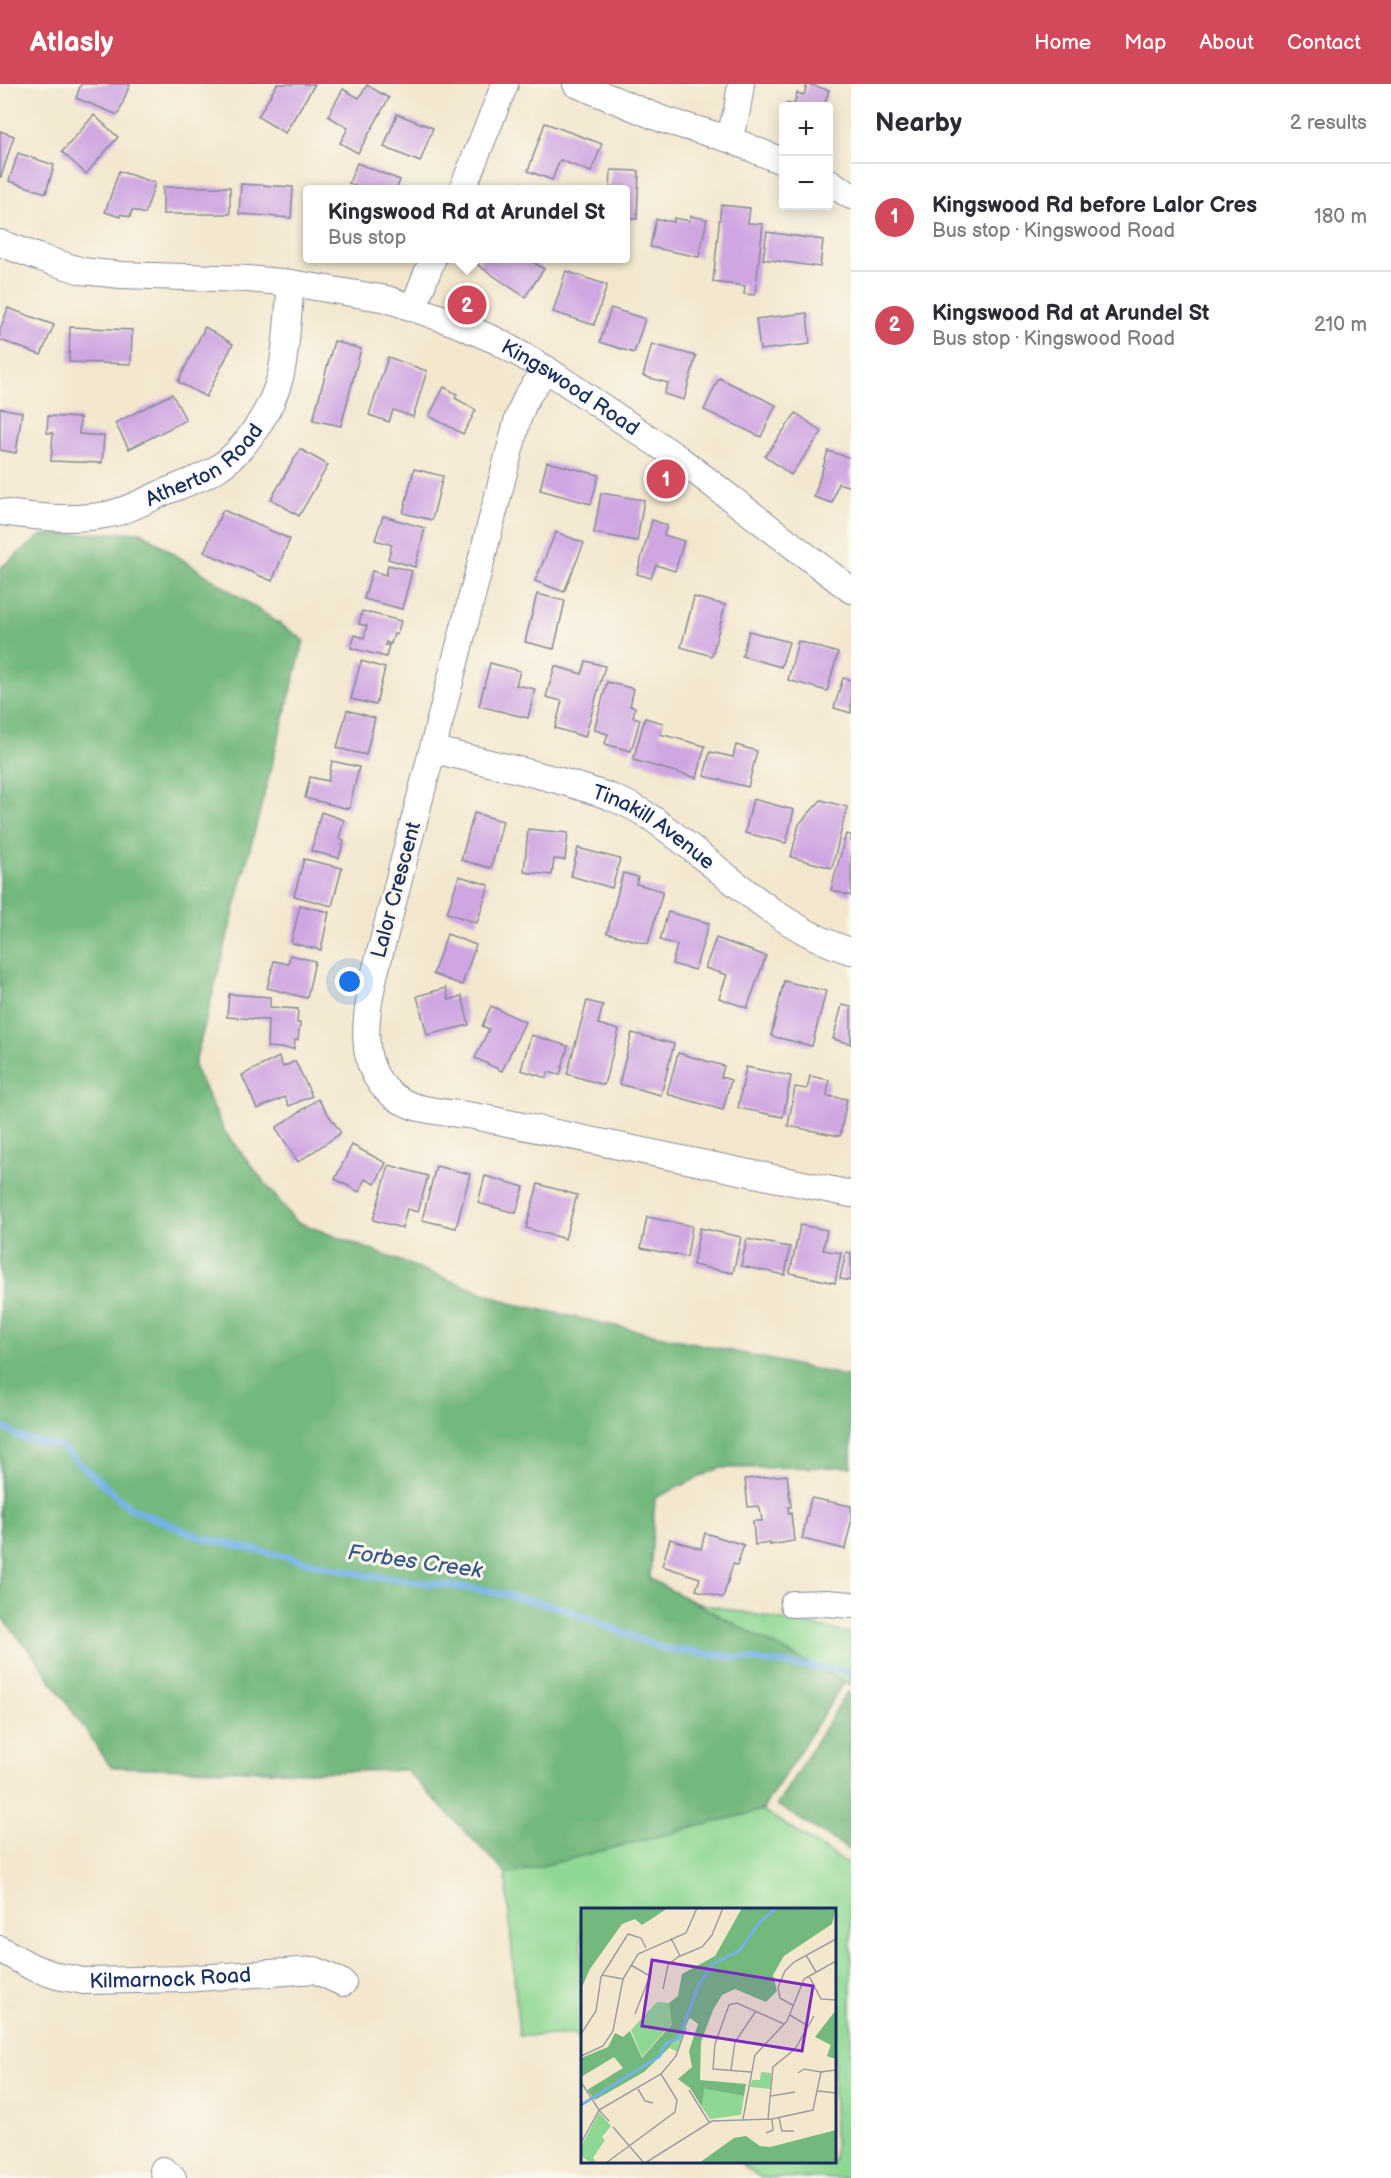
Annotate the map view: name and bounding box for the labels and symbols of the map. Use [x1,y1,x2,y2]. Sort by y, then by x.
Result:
pin: 2 [448,282,486,328]
street label: Kingswood Road [497,334,644,441]
street label: Atherton Road [141,419,268,512]
pin: 1 [646,456,686,502]
street label: Tinakill Avenue [589,779,720,875]
street label: Lalor Crescent [366,819,426,961]
your location [335,967,364,996]
water label: Forbes Creek [346,1539,485,1585]
inset map [581,1908,836,2163]
street label: Kilmarnock Road [89,1962,252,1993]

